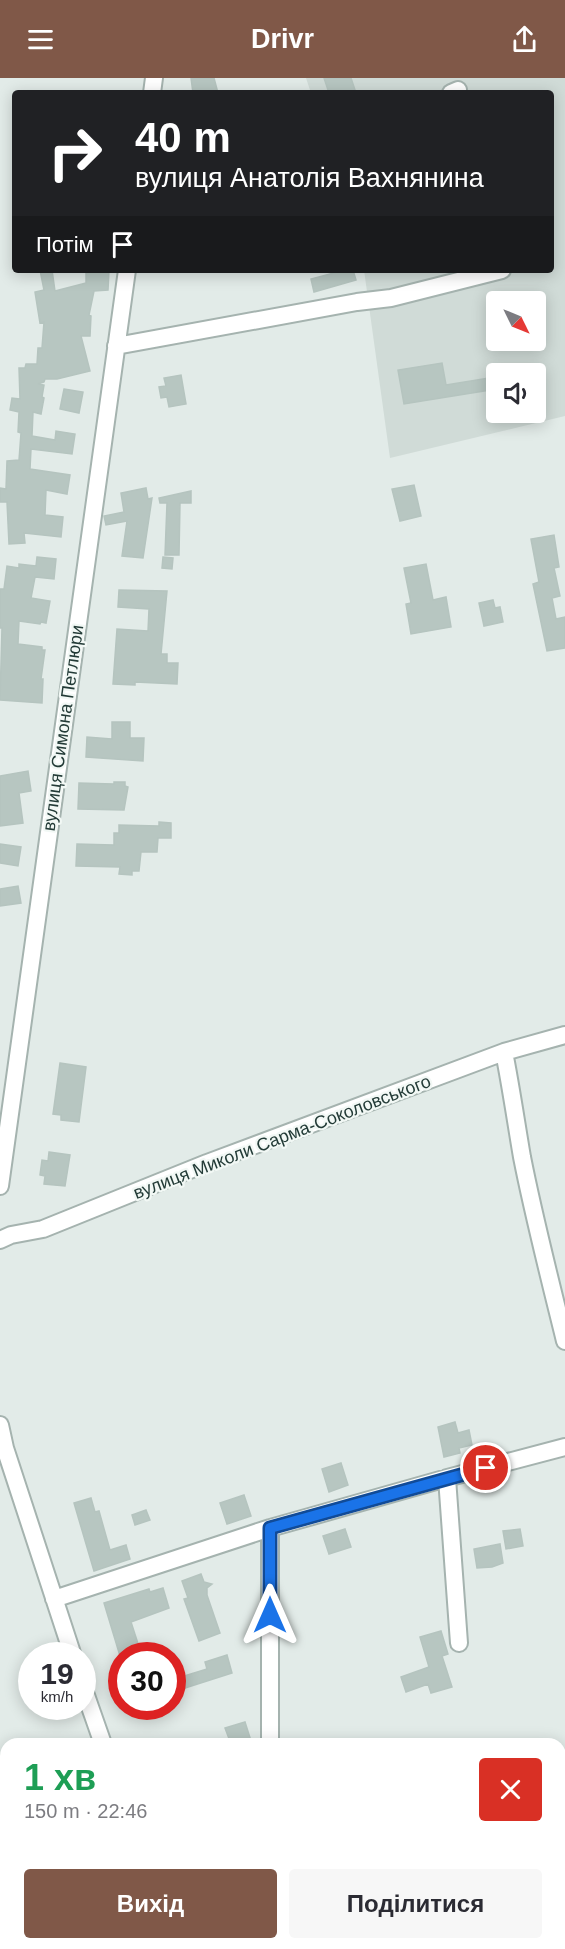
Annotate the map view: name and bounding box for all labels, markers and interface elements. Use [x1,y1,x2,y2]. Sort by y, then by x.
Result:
icon: menu [24,23,57,56]
icon: share [508,23,541,56]
text: Drivr [251,24,314,54]
icon: right [36,114,114,192]
text: 40 m [135,114,231,161]
text: вулиця Анатолія Вахнянина [135,163,484,193]
icon: arrive [106,228,139,261]
text: Потім [36,232,94,257]
north arrow [486,291,546,351]
map controls [486,291,546,423]
button: sound [486,363,546,423]
street label: вулиця Симона Петлюри [39,624,87,832]
street label: вулиця Миколи Сарма-Соколовського [131,1071,433,1203]
pin [460,1442,511,1493]
icon: arrive [469,1451,502,1484]
position arrow [238,1583,302,1647]
speed limit sign: 30 [108,1642,186,1720]
text: 19 [40,1657,74,1690]
text: km/h [41,1688,73,1705]
text: 1 хв [24,1757,96,1798]
button: close [479,1758,542,1821]
text: 150 m · 22:46 [24,1800,147,1822]
button: Вихід [24,1869,277,1938]
button: Поділитися [289,1869,542,1938]

